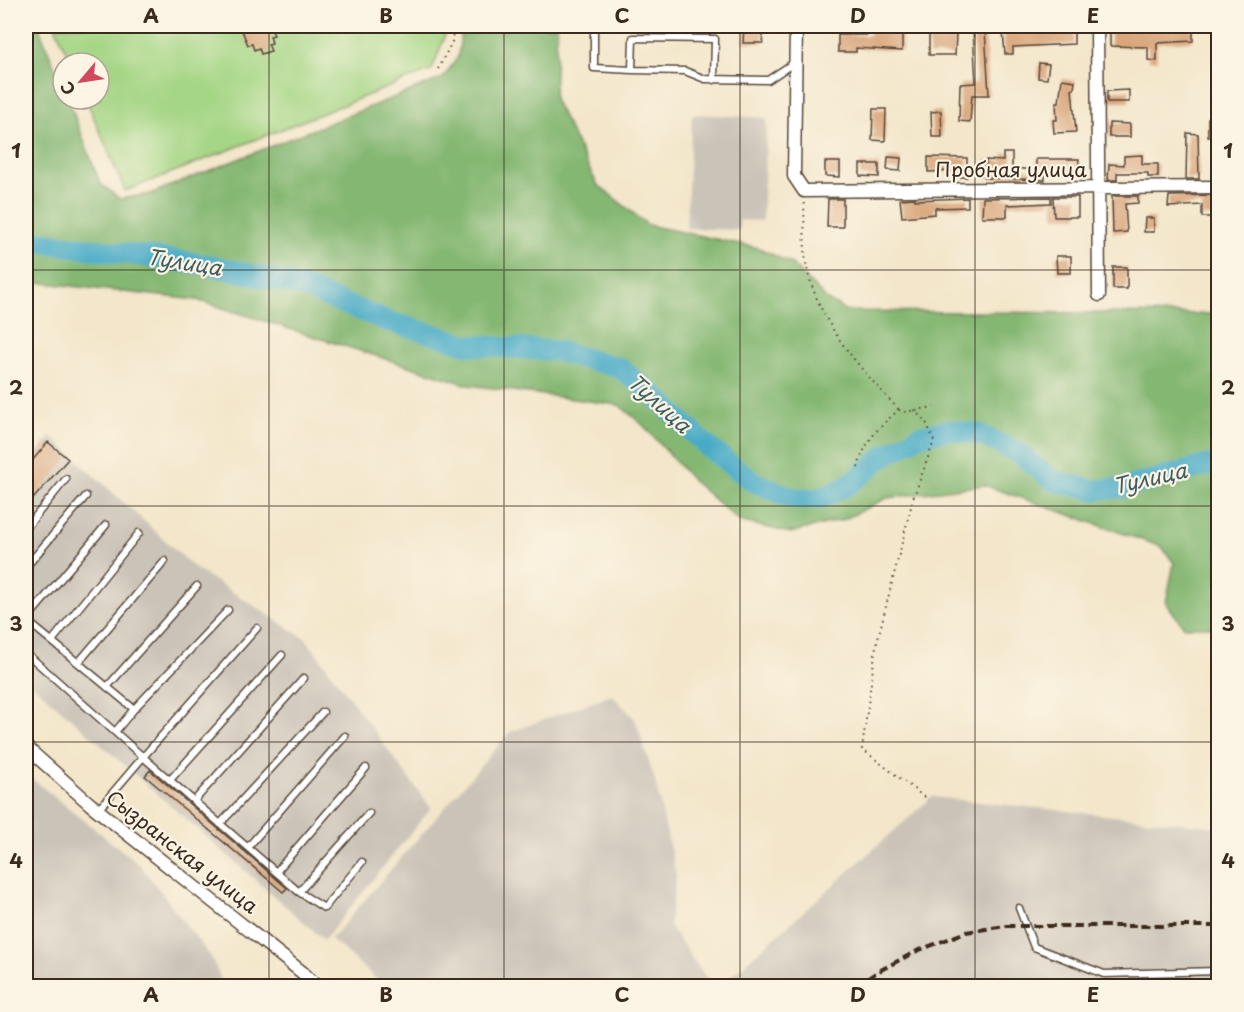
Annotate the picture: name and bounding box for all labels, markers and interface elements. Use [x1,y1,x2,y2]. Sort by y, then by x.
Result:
text: A [143,0,159,30]
text: B [379,0,393,30]
text: C [614,0,630,30]
text: D [850,0,866,30]
text: E [1087,0,1099,30]
north arrow [51,51,111,111]
text: С [54,78,80,100]
text: 1 [11,135,21,165]
text: 1 [1223,135,1233,165]
street label: Пробная улица [935,154,1087,184]
water label: Тулица [145,239,225,283]
water label: Тулица [622,365,700,440]
text: 2 [9,372,23,402]
text: 2 [1221,372,1235,402]
water label: Тулица [1109,453,1191,501]
text: 3 [9,608,23,638]
text: 3 [1221,608,1235,638]
street label: Сызранская улица [100,782,265,920]
text: 4 [9,845,23,875]
text: 4 [1221,845,1235,875]
text: A [143,979,159,1009]
text: B [379,979,393,1009]
text: C [614,979,630,1009]
text: D [850,979,866,1009]
text: E [1087,979,1099,1009]

